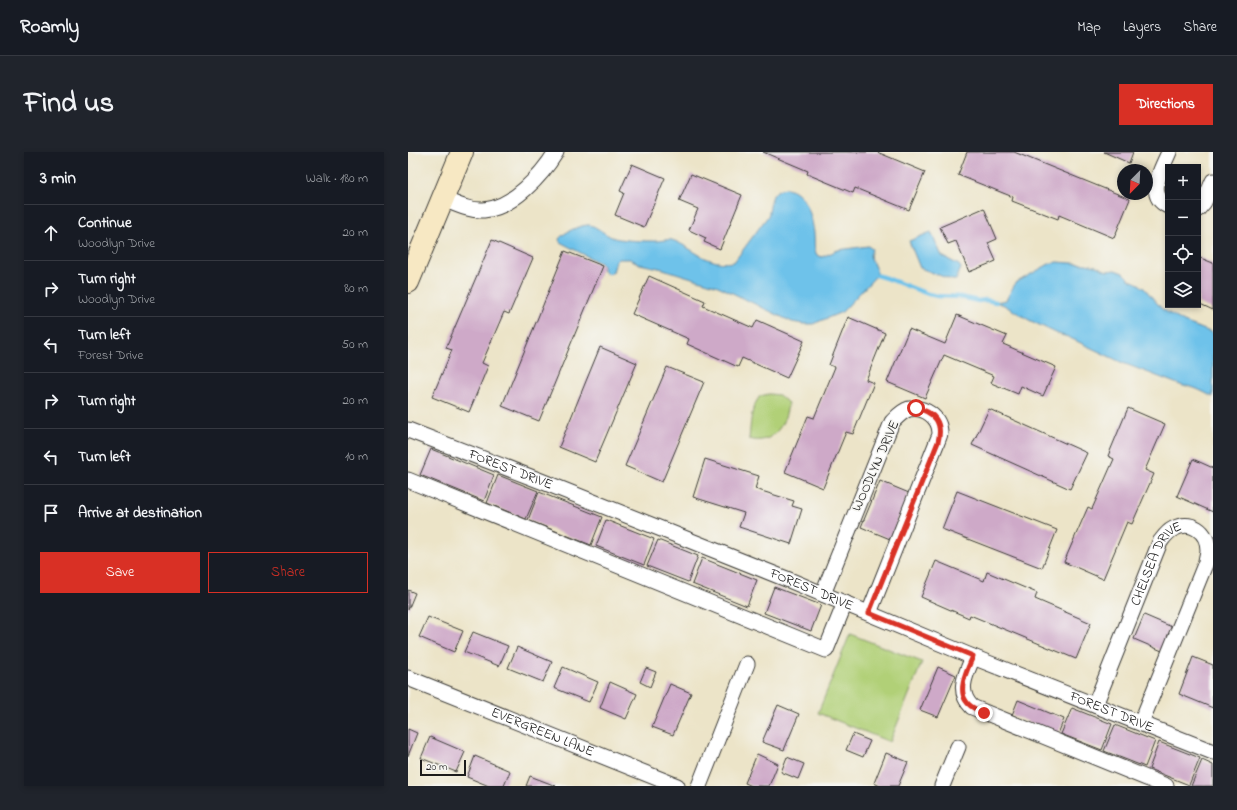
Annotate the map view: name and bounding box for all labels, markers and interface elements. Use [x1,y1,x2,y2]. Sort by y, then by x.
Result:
text: Roamly [20,14,79,41]
text: Map [1077,17,1101,38]
text: Layers [1123,17,1161,38]
text: Share [1183,17,1217,38]
text: Find us [24,84,114,125]
button: Directions [1119,84,1213,125]
north arrow [1117,164,1153,200]
map controls [1165,164,1201,308]
button: + [1165,164,1201,200]
text: 3 min [40,166,76,191]
text: Walk · 180 m [306,169,368,188]
button: − [1165,200,1201,236]
text: Continue [78,212,132,234]
icon: ahead [40,222,62,244]
text: 20 m [343,223,368,242]
text: Woodlyn Drive [78,234,155,253]
button: locate [1165,236,1201,272]
text: Turn right [78,268,136,290]
button: layers [1165,272,1201,308]
icon: right [40,278,62,300]
text: 80 m [344,279,368,298]
text: Woodlyn Drive [78,290,155,309]
text: Turn left [78,324,131,346]
icon: left [40,334,62,356]
text: 50 m [342,335,368,354]
text: Forest Drive [78,346,143,365]
icon: right [40,390,62,412]
text: Turn right [78,390,136,412]
text: 20 m [343,391,368,410]
route start [907,399,925,417]
street label: WOODLYN DRIVE [847,417,905,515]
street label: FOREST DRIVE [465,443,556,495]
icon: left [40,446,62,468]
text: Turn left [78,446,131,468]
text: 10 m [345,447,368,466]
icon: arrive [40,502,62,524]
text: Arrive at destination [78,502,202,524]
street label: CHELSEA DRIVE [1125,516,1185,609]
button: Save [40,552,200,593]
button: Share [208,552,368,593]
street label: FOREST DRIVE [766,563,857,616]
street label: FOREST DRIVE [1066,685,1157,738]
street label: EVERGREEN LANE [488,702,597,762]
route end [975,704,993,722]
scale bar [420,758,466,777]
text: 20 m [426,759,448,775]

